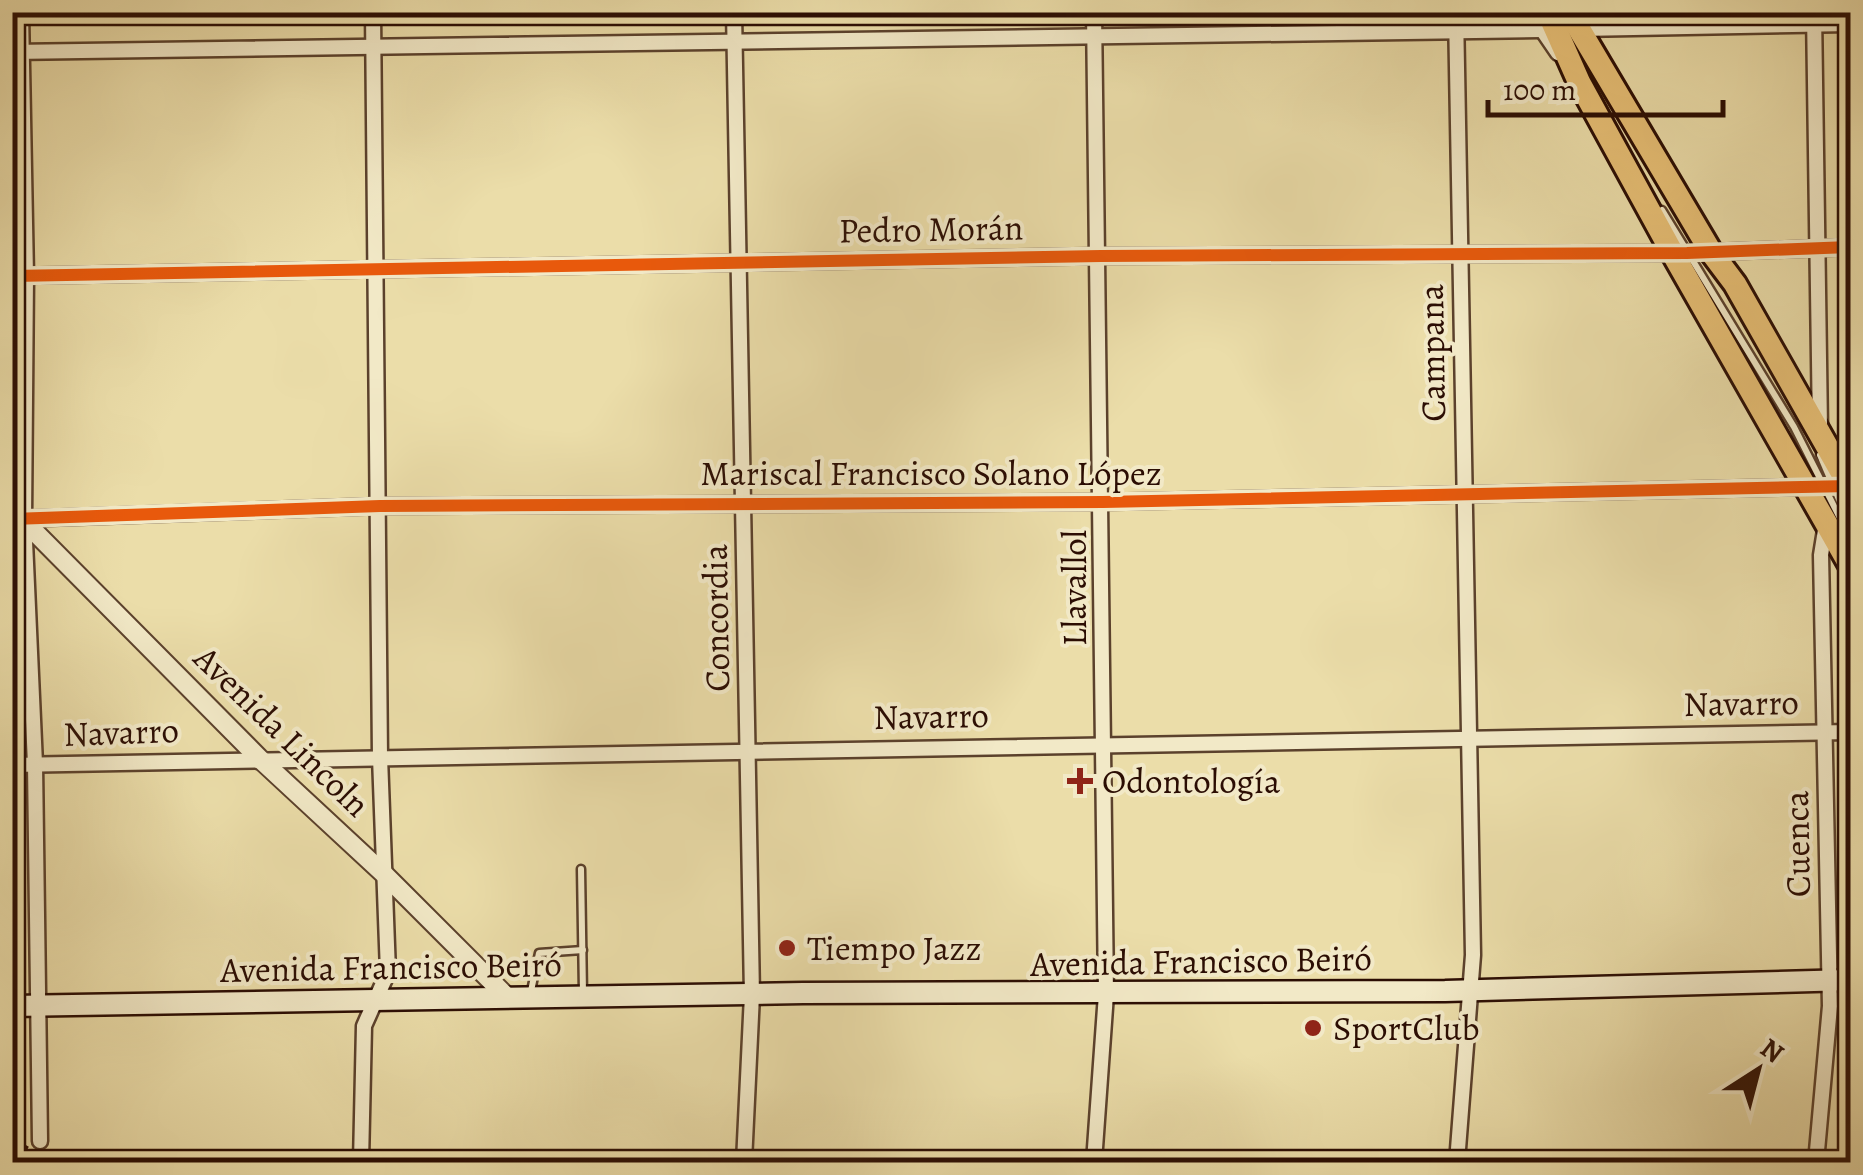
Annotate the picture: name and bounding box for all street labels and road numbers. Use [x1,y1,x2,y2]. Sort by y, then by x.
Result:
street label: Pedro Morán [838,203,1024,255]
street label: Campana [1407,283,1457,422]
street label: Mariscal Francisco Solano López [700,449,1162,497]
street label: Llavallol [1050,530,1098,646]
street label: Concordia [691,543,741,692]
street label: Avenida Lincoln [183,634,381,827]
street label: Navarro [1683,678,1799,728]
street label: Navarro [873,691,989,741]
street label: Navarro [63,706,179,758]
street label: Cuenca [1772,790,1822,898]
street label: Avenida Francisco Beiró [1029,934,1372,988]
street label: Avenida Francisco Beiró [219,940,562,994]

